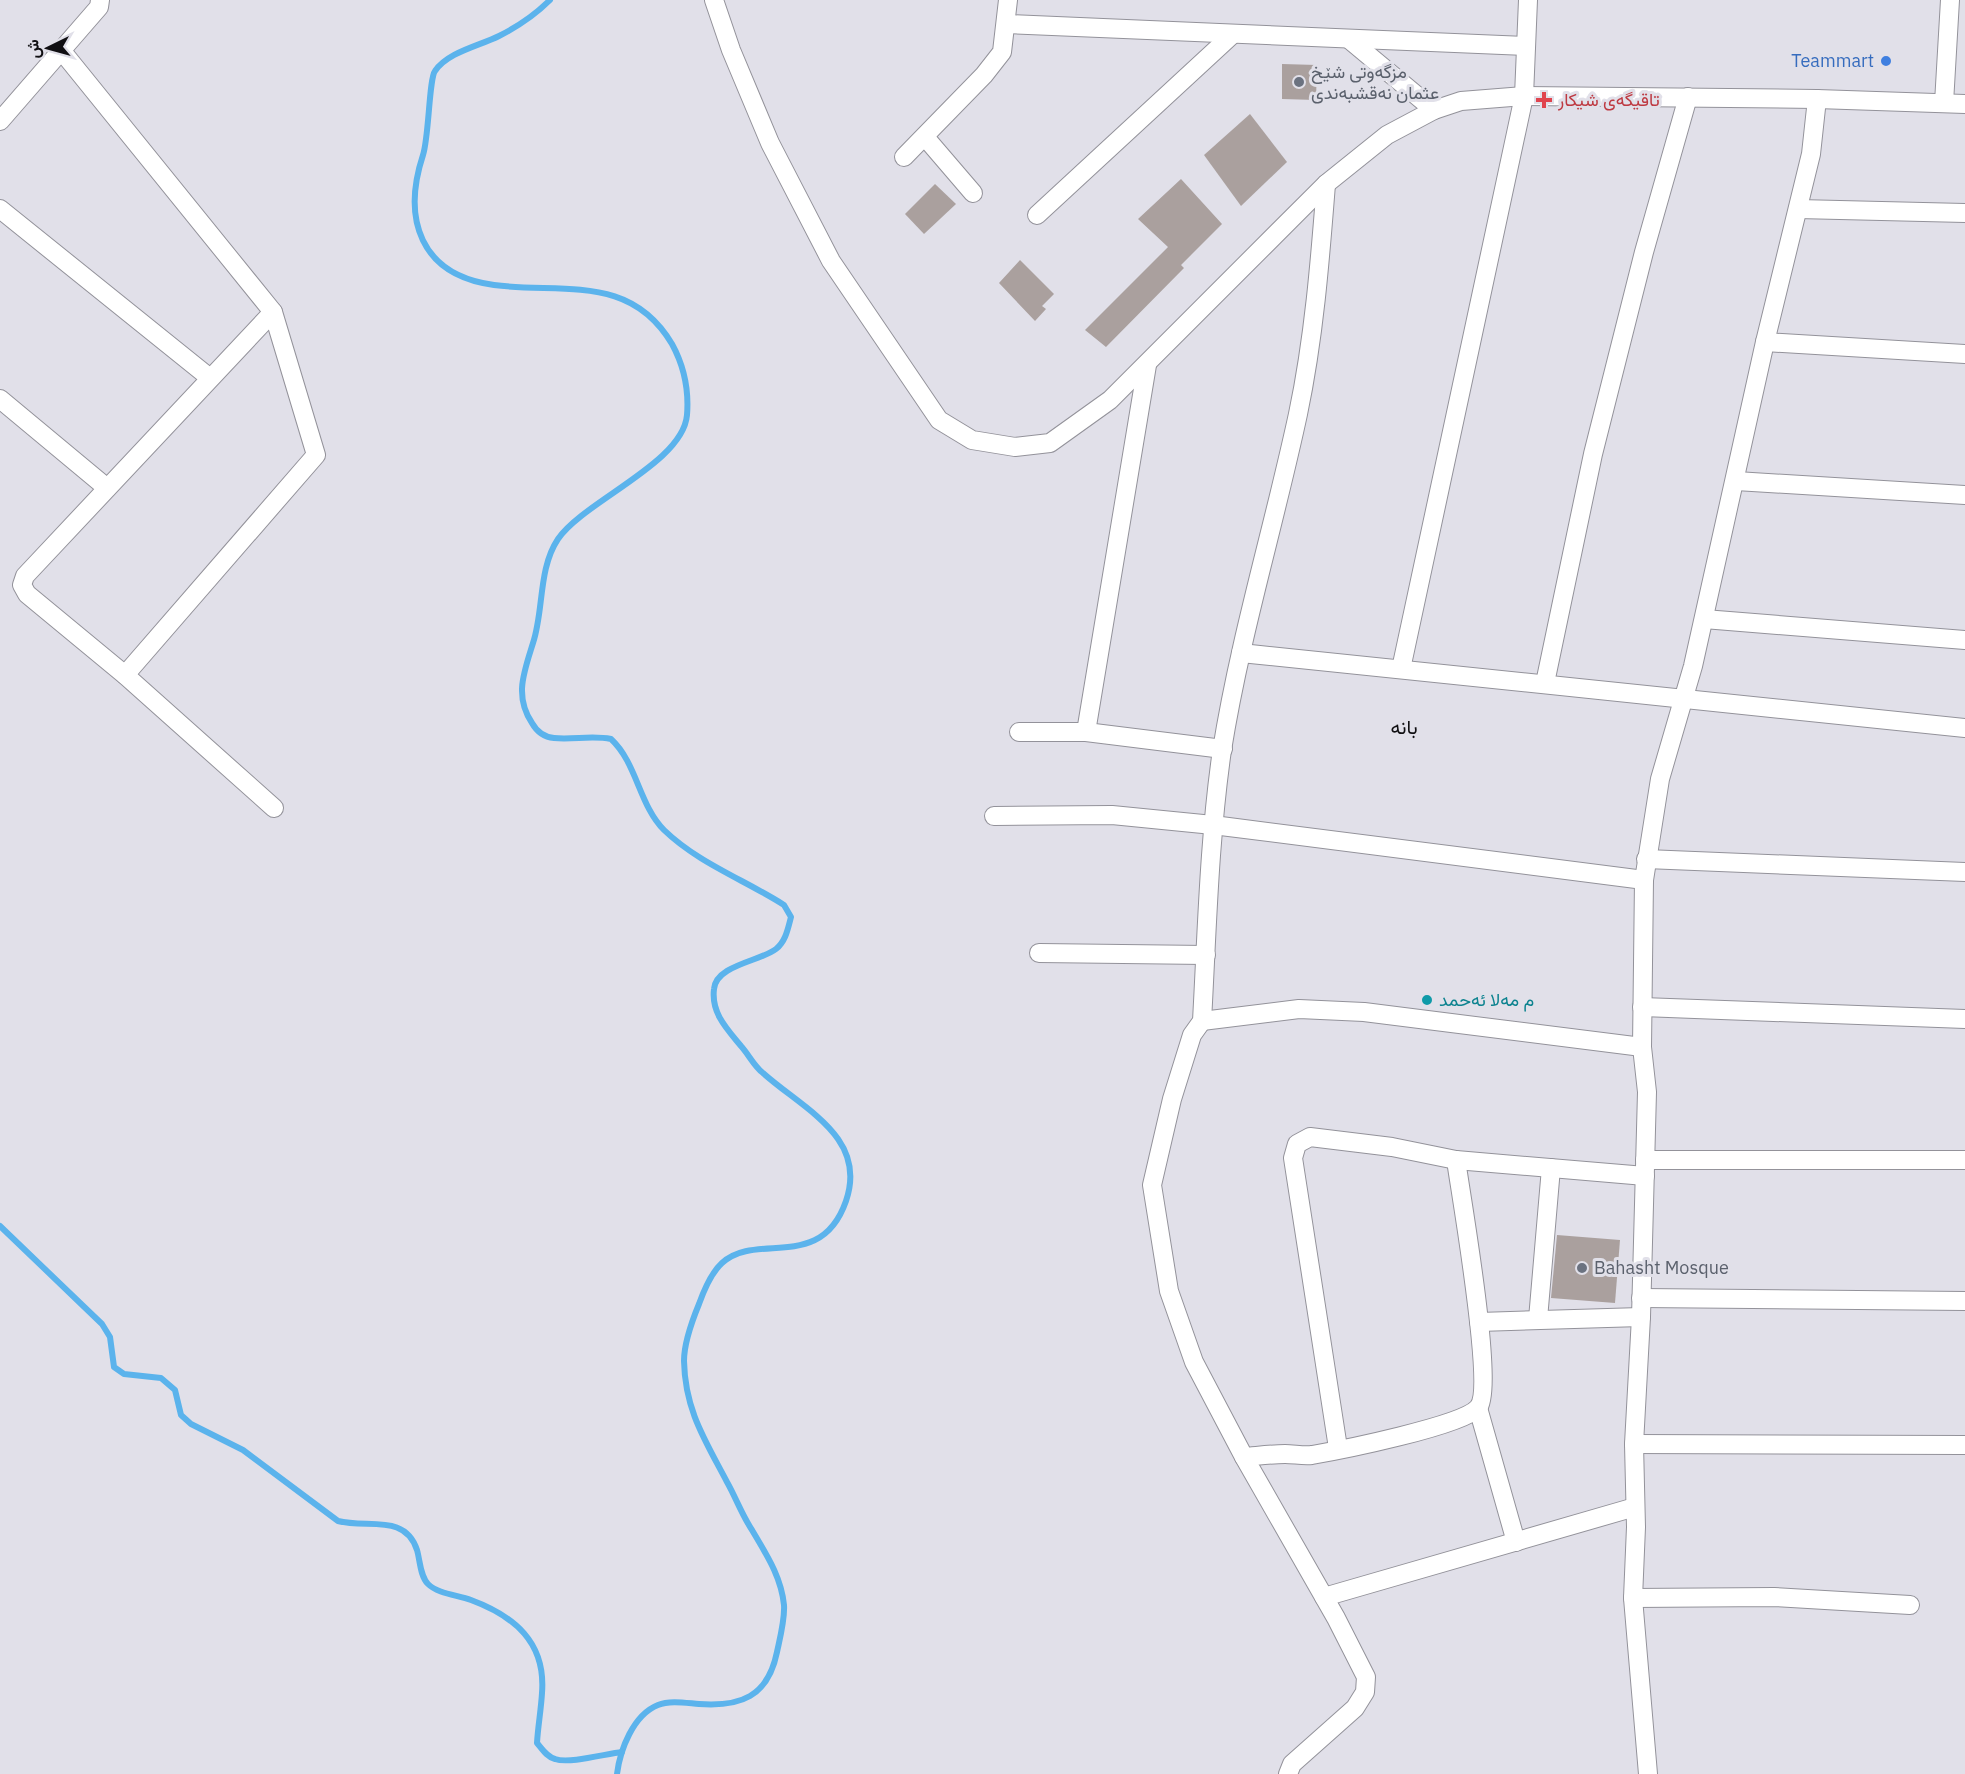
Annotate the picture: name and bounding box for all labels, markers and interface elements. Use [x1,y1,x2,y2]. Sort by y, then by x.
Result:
north arrow [18,18,78,78]
text: ش [22,39,44,60]
place label: Teammart [1791,49,1874,72]
marker: Teammart [1879,54,1893,68]
place label: مزگەوتی شێخ عثمان نەقشبەندی [1311,60,1439,104]
marker: مزگەوتی شێخ عثمان نەقشبەندی [1292,75,1306,89]
place label: تاقیگەی شیکار [1557,88,1660,111]
marker: تاقیگەی شیکار [1535,91,1553,109]
district label: بانە [1390,713,1418,740]
place label: م مەلا ئەحمد [1439,988,1534,1012]
marker: م مەلا ئەحمد [1420,993,1434,1007]
place label: Bahasht Mosque [1594,1256,1729,1279]
marker: Bahasht Mosque [1575,1261,1589,1275]

